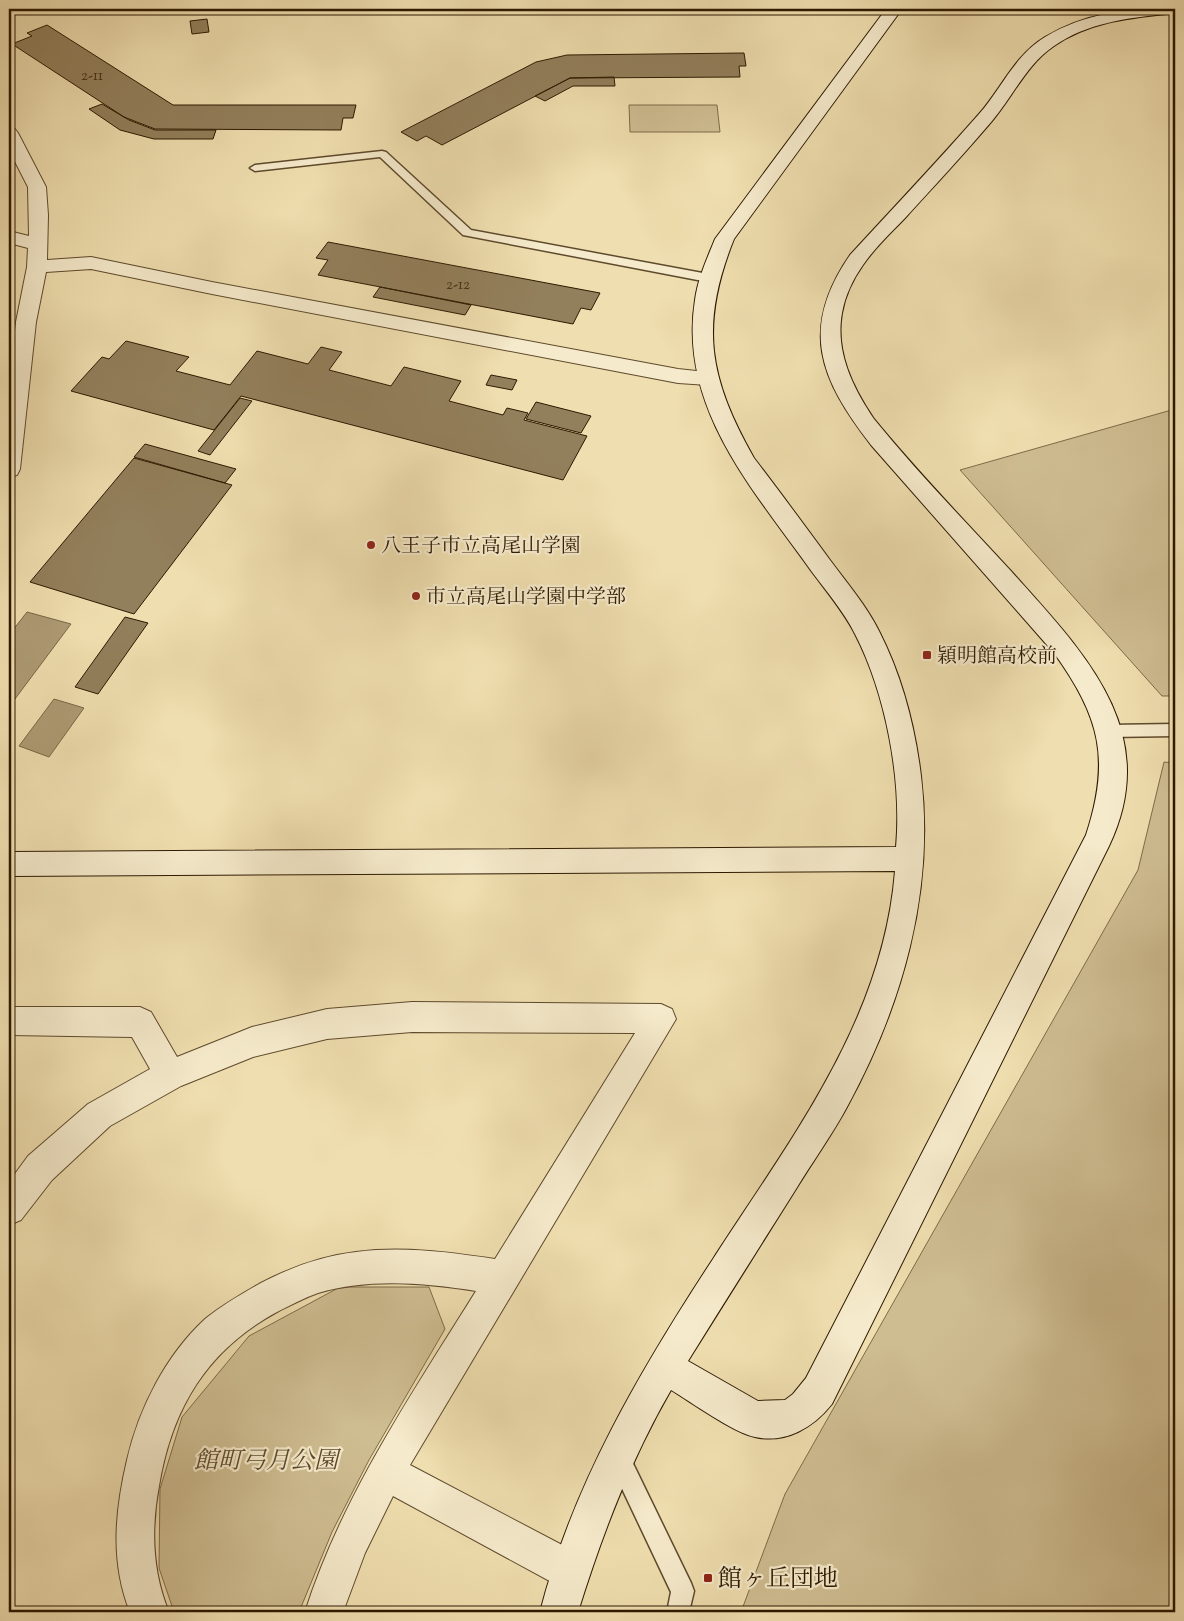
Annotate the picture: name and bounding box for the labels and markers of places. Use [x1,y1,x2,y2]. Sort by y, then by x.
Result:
place label: 八王子市立高尾山学園 [381,533,581,562]
marker: 八王子市立高尾山学園 [365,539,377,551]
place label: 市立高尾山学園中学部 [426,584,626,613]
marker: 市立高尾山学園中学部 [410,590,422,602]
place label: 穎明館高校前 [937,643,1057,672]
marker: 穎明館高校前 [921,649,933,661]
place label: 館ヶ丘団地 [718,1563,838,1597]
marker: 館ヶ丘団地 [702,1572,714,1584]

